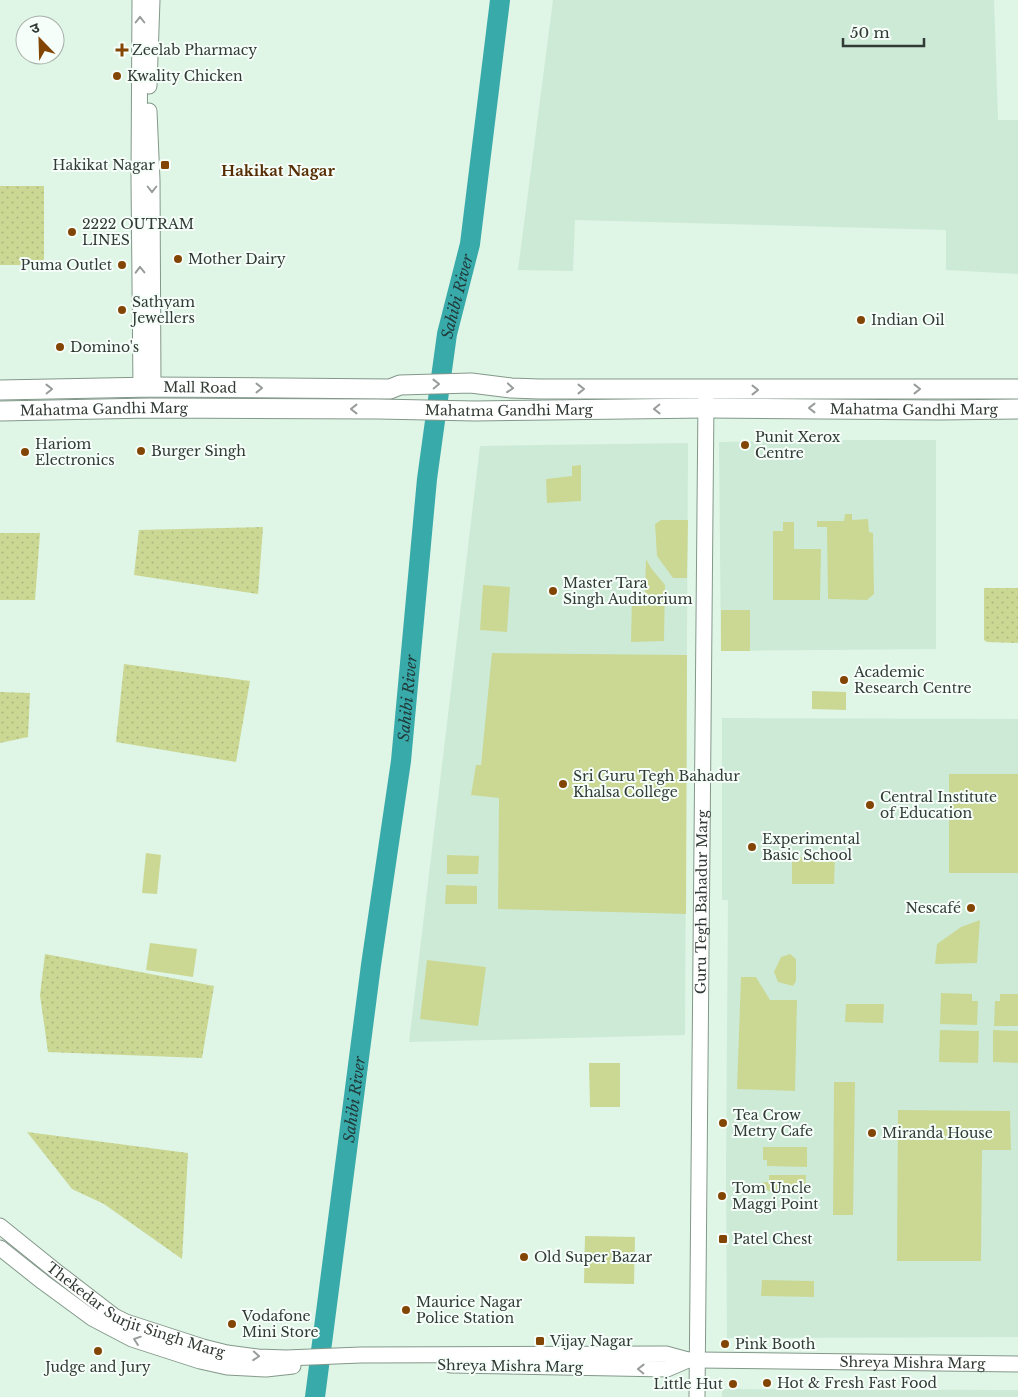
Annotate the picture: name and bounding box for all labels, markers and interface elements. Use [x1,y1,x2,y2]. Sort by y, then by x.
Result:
north arrow [15,15,65,65]
one-way arrow [135,15,145,23]
scale bar [843,15,924,47]
text: उ [28,18,43,38]
text: 50 m [850,23,890,42]
place label: Zeelab Pharmacy [132,41,257,59]
marker: Zeelab Pharmacy [116,44,128,56]
place label: Kwality Chicken [127,67,243,85]
marker: Kwality Chicken [111,70,123,82]
place label: Hakikat Nagar [53,156,155,174]
marker: Hakikat Nagar [159,159,171,171]
district label: Hakikat Nagar [221,161,335,180]
one-way arrow [147,185,157,193]
place label: 2222 OUTRAM LINES [82,215,194,249]
marker: 2222 OUTRAM LINES [66,226,78,238]
place label: Mother Dairy [188,250,286,268]
water label: Sahibi River [437,251,477,340]
marker: Mother Dairy [172,253,184,265]
place label: Puma Outlet [21,256,113,274]
marker: Puma Outlet [116,259,128,271]
one-way arrow [135,265,145,273]
place label: Sathyam Jewellers [130,293,195,327]
marker: Sathyam Jewellers [116,304,128,316]
place label: Indian Oil [871,311,945,329]
marker: Indian Oil [855,314,867,326]
place label: Domino's [70,338,139,356]
marker: Domino's [54,341,66,353]
street label: Mall Road [163,378,237,397]
one-way arrow [432,379,440,389]
one-way arrow [506,382,514,393]
one-way arrow [256,383,264,393]
one-way arrow [45,384,53,394]
one-way arrow [578,384,586,394]
one-way arrow [914,384,921,394]
one-way arrow [751,385,759,395]
street label: Mahatma Gandhi Marg [20,399,189,420]
street label: Mahatma Gandhi Marg [425,400,594,420]
street label: Mahatma Gandhi Marg [830,400,999,419]
one-way arrow [808,403,816,413]
one-way arrow [350,404,358,414]
one-way arrow [653,404,660,414]
place label: Punit Xerox Centre [755,428,841,462]
place label: Hariom Electronics [35,435,115,469]
marker: Punit Xerox Centre [739,439,751,451]
place label: Burger Singh [151,442,246,460]
marker: Burger Singh [135,445,147,457]
marker: Hariom Electronics [19,446,31,458]
place label: Master Tara Singh Auditorium [563,574,692,608]
marker: Master Tara Singh Auditorium [547,585,559,597]
water label: Sahibi River [393,653,420,742]
place label: Academic Research Centre [853,663,972,697]
marker: Academic Research Centre [838,674,850,686]
place label: Sri Guru Tegh Bahadur Khalsa College [573,767,740,801]
marker: Sri Guru Tegh Bahadur Khalsa College [557,778,569,790]
place label: Central Institute of Education [880,788,997,822]
marker: Central Institute of Education [864,799,876,811]
street label: Guru Tegh Bahadur Marg [692,809,711,994]
place label: Experimental Basic School [762,830,860,864]
marker: Experimental Basic School [746,841,758,853]
place label: Nescafé [906,899,961,917]
marker: Nescafé [965,902,977,914]
water label: Sahibi River [339,1054,369,1144]
place label: Tea Crow Metry Cafe [733,1106,813,1140]
marker: Tea Crow Metry Cafe [717,1117,729,1129]
place label: Miranda House [882,1124,993,1142]
marker: Miranda House [866,1127,878,1139]
place label: Tom Uncle Maggi Point [732,1179,819,1213]
marker: Tom Uncle Maggi Point [716,1190,728,1202]
place label: Patel Chest [733,1230,813,1248]
marker: Patel Chest [717,1233,729,1245]
place label: Old Super Bazar [534,1248,652,1266]
marker: Old Super Bazar [518,1251,530,1263]
street label: Thekedar Surjit Singh Marg [43,1258,227,1361]
place label: Maurice Nagar Police Station [416,1293,522,1327]
marker: Maurice Nagar Police Station [400,1304,412,1316]
place label: Vodafone Mini Store [241,1307,318,1341]
marker: Vodafone Mini Store [226,1318,238,1330]
place label: Vijay Nagar [549,1332,633,1350]
marker: Vijay Nagar [534,1335,546,1347]
place label: Pink Booth [735,1335,816,1353]
one-way arrow [133,1336,142,1346]
marker: Pink Booth [719,1338,731,1350]
marker: Judge and Jury [92,1345,104,1357]
one-way arrow [252,1350,260,1361]
street label: Shreya Mishra Marg [839,1353,986,1373]
street label: Shreya Mishra Marg [437,1356,584,1376]
place label: Judge and Jury [43,1358,151,1376]
one-way arrow [637,1363,645,1374]
place label: Hot & Fresh Fast Food [777,1374,938,1392]
place label: Little Hut [654,1375,724,1393]
marker: Hot & Fresh Fast Food [761,1377,773,1389]
marker: Little Hut [727,1378,739,1390]

